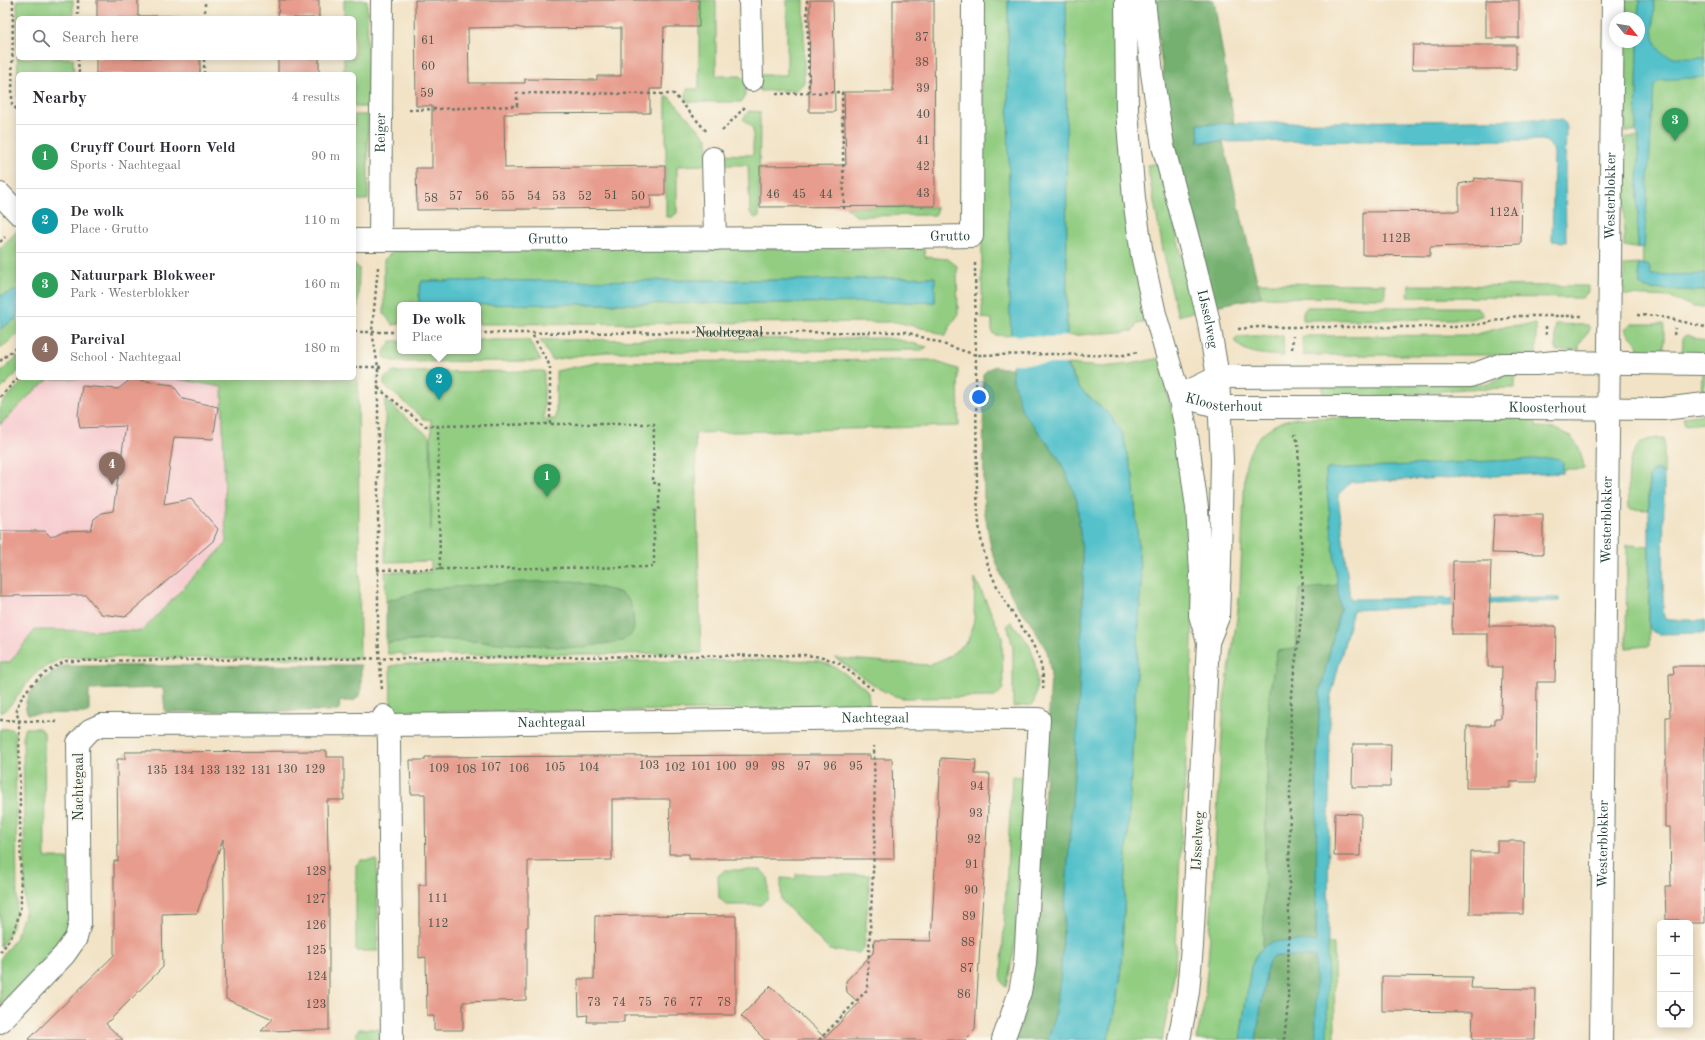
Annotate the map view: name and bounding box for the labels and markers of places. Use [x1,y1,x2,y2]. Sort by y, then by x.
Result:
pin: 3 [1662,108,1688,141]
pin: 2 [426,367,452,400]
pin: 4 [99,452,125,485]
pin: 1 [534,464,560,497]

